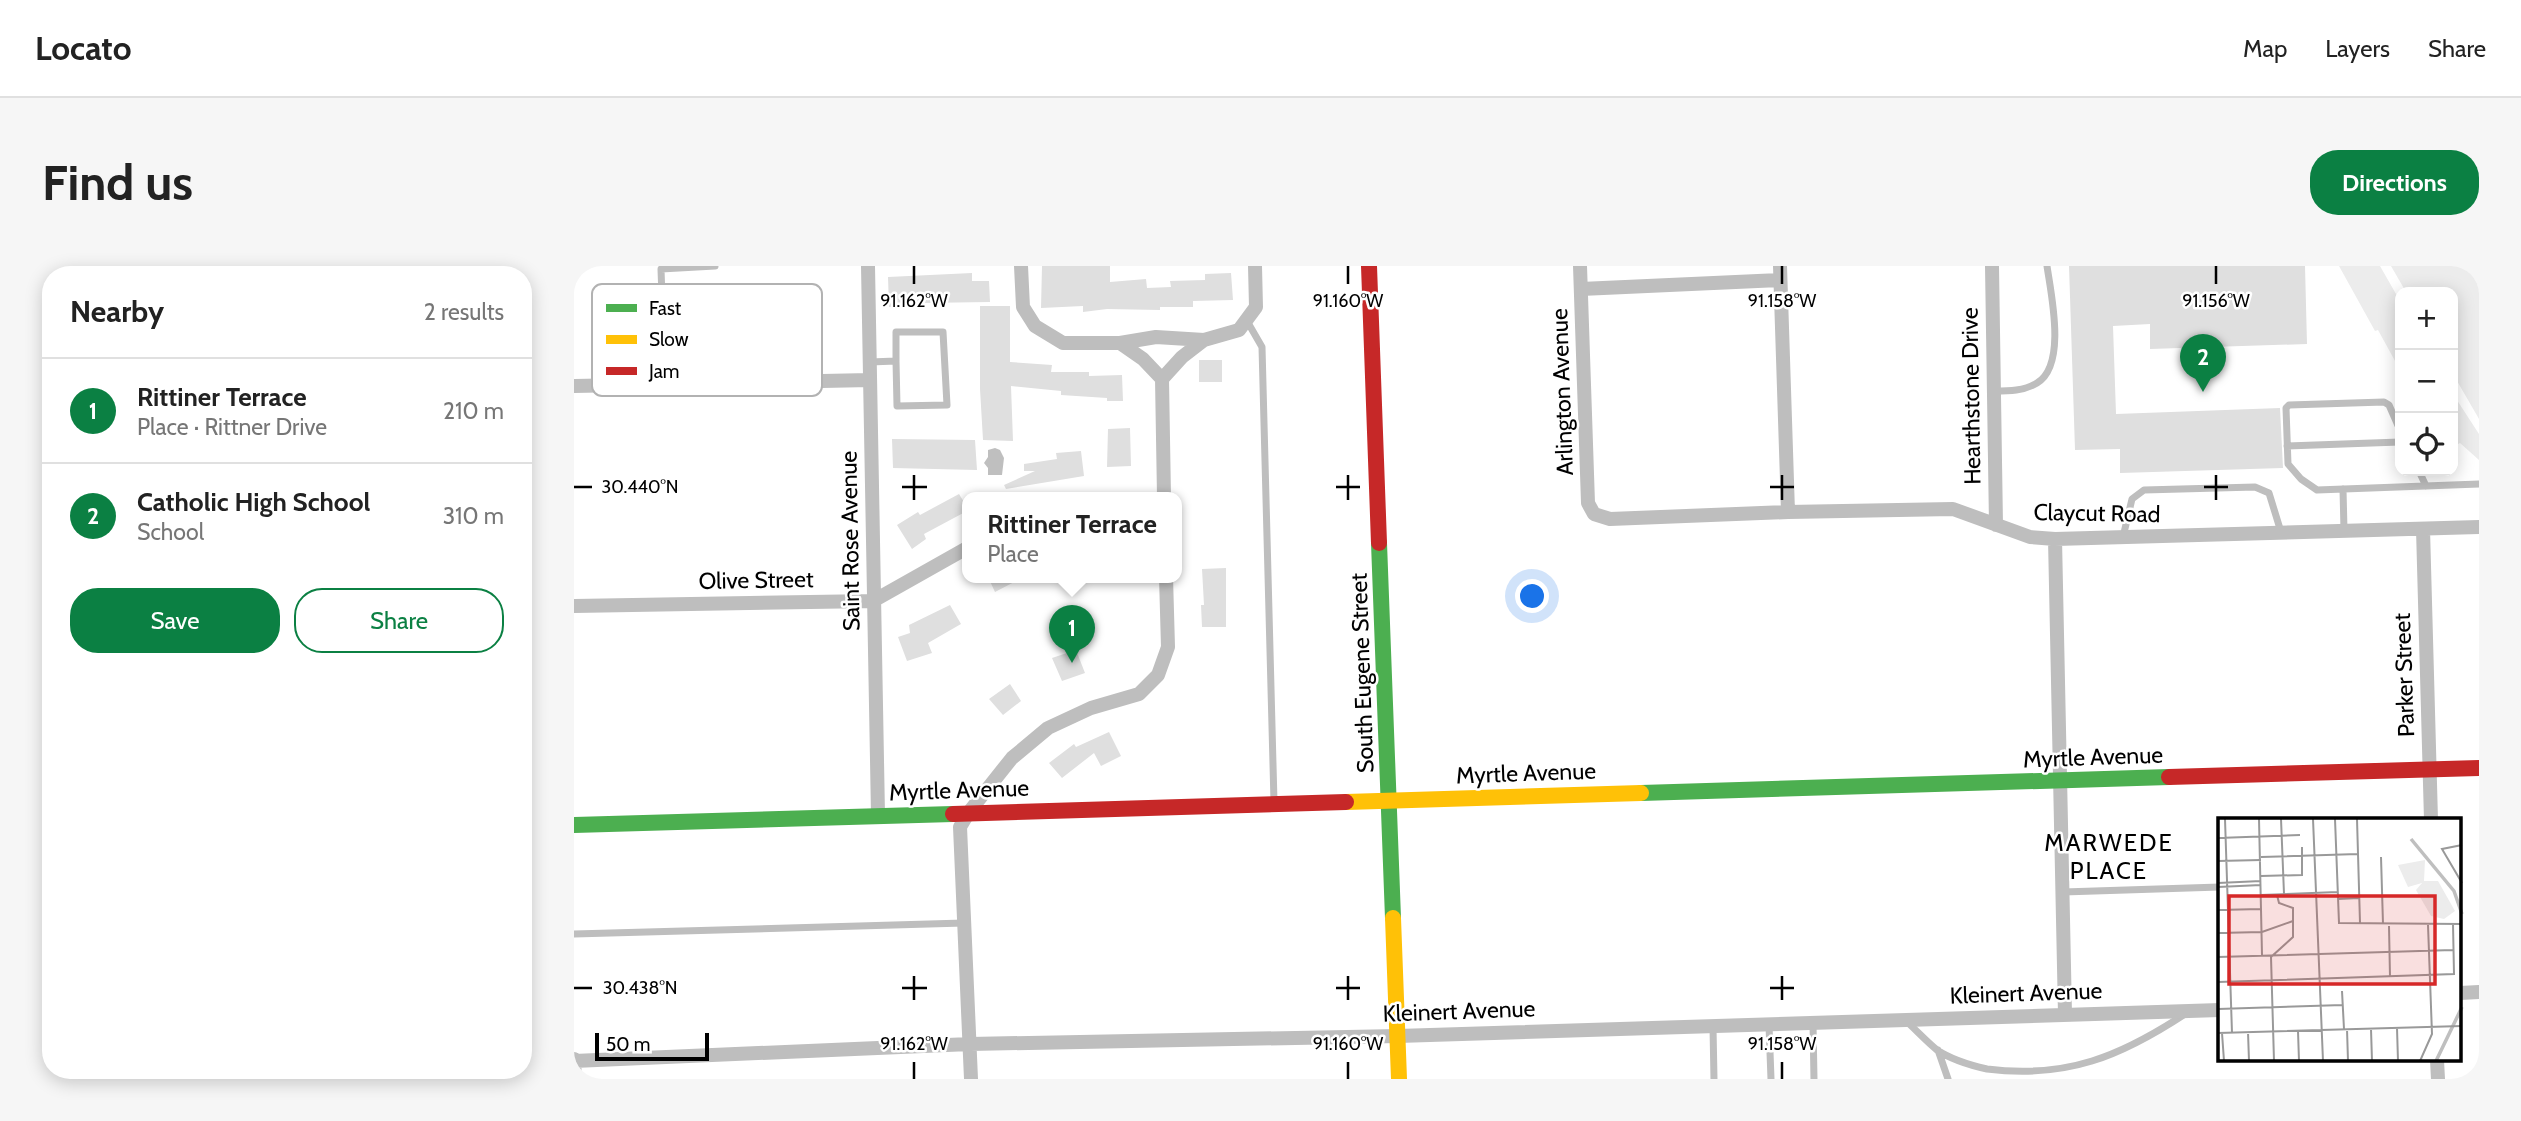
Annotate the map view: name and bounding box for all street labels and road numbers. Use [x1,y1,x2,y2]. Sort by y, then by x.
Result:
street label: Hearthstone Drive [1955,307,1987,485]
street label: Arlington Avenue [1545,308,1579,476]
street label: Saint Rose Avenue [834,450,866,631]
street label: Claycut Road [2033,498,2161,528]
street label: Olive Street [698,565,814,595]
street label: South Eugene Street [1345,572,1379,773]
street label: Parker Street [2388,612,2420,738]
street label: Myrtle Avenue [2023,741,2164,773]
street label: Myrtle Avenue [1456,757,1597,789]
street label: Myrtle Avenue [889,774,1030,806]
street label: Kleinert Avenue [1949,976,2103,1010]
street label: Kleinert Avenue [1382,994,1536,1028]

